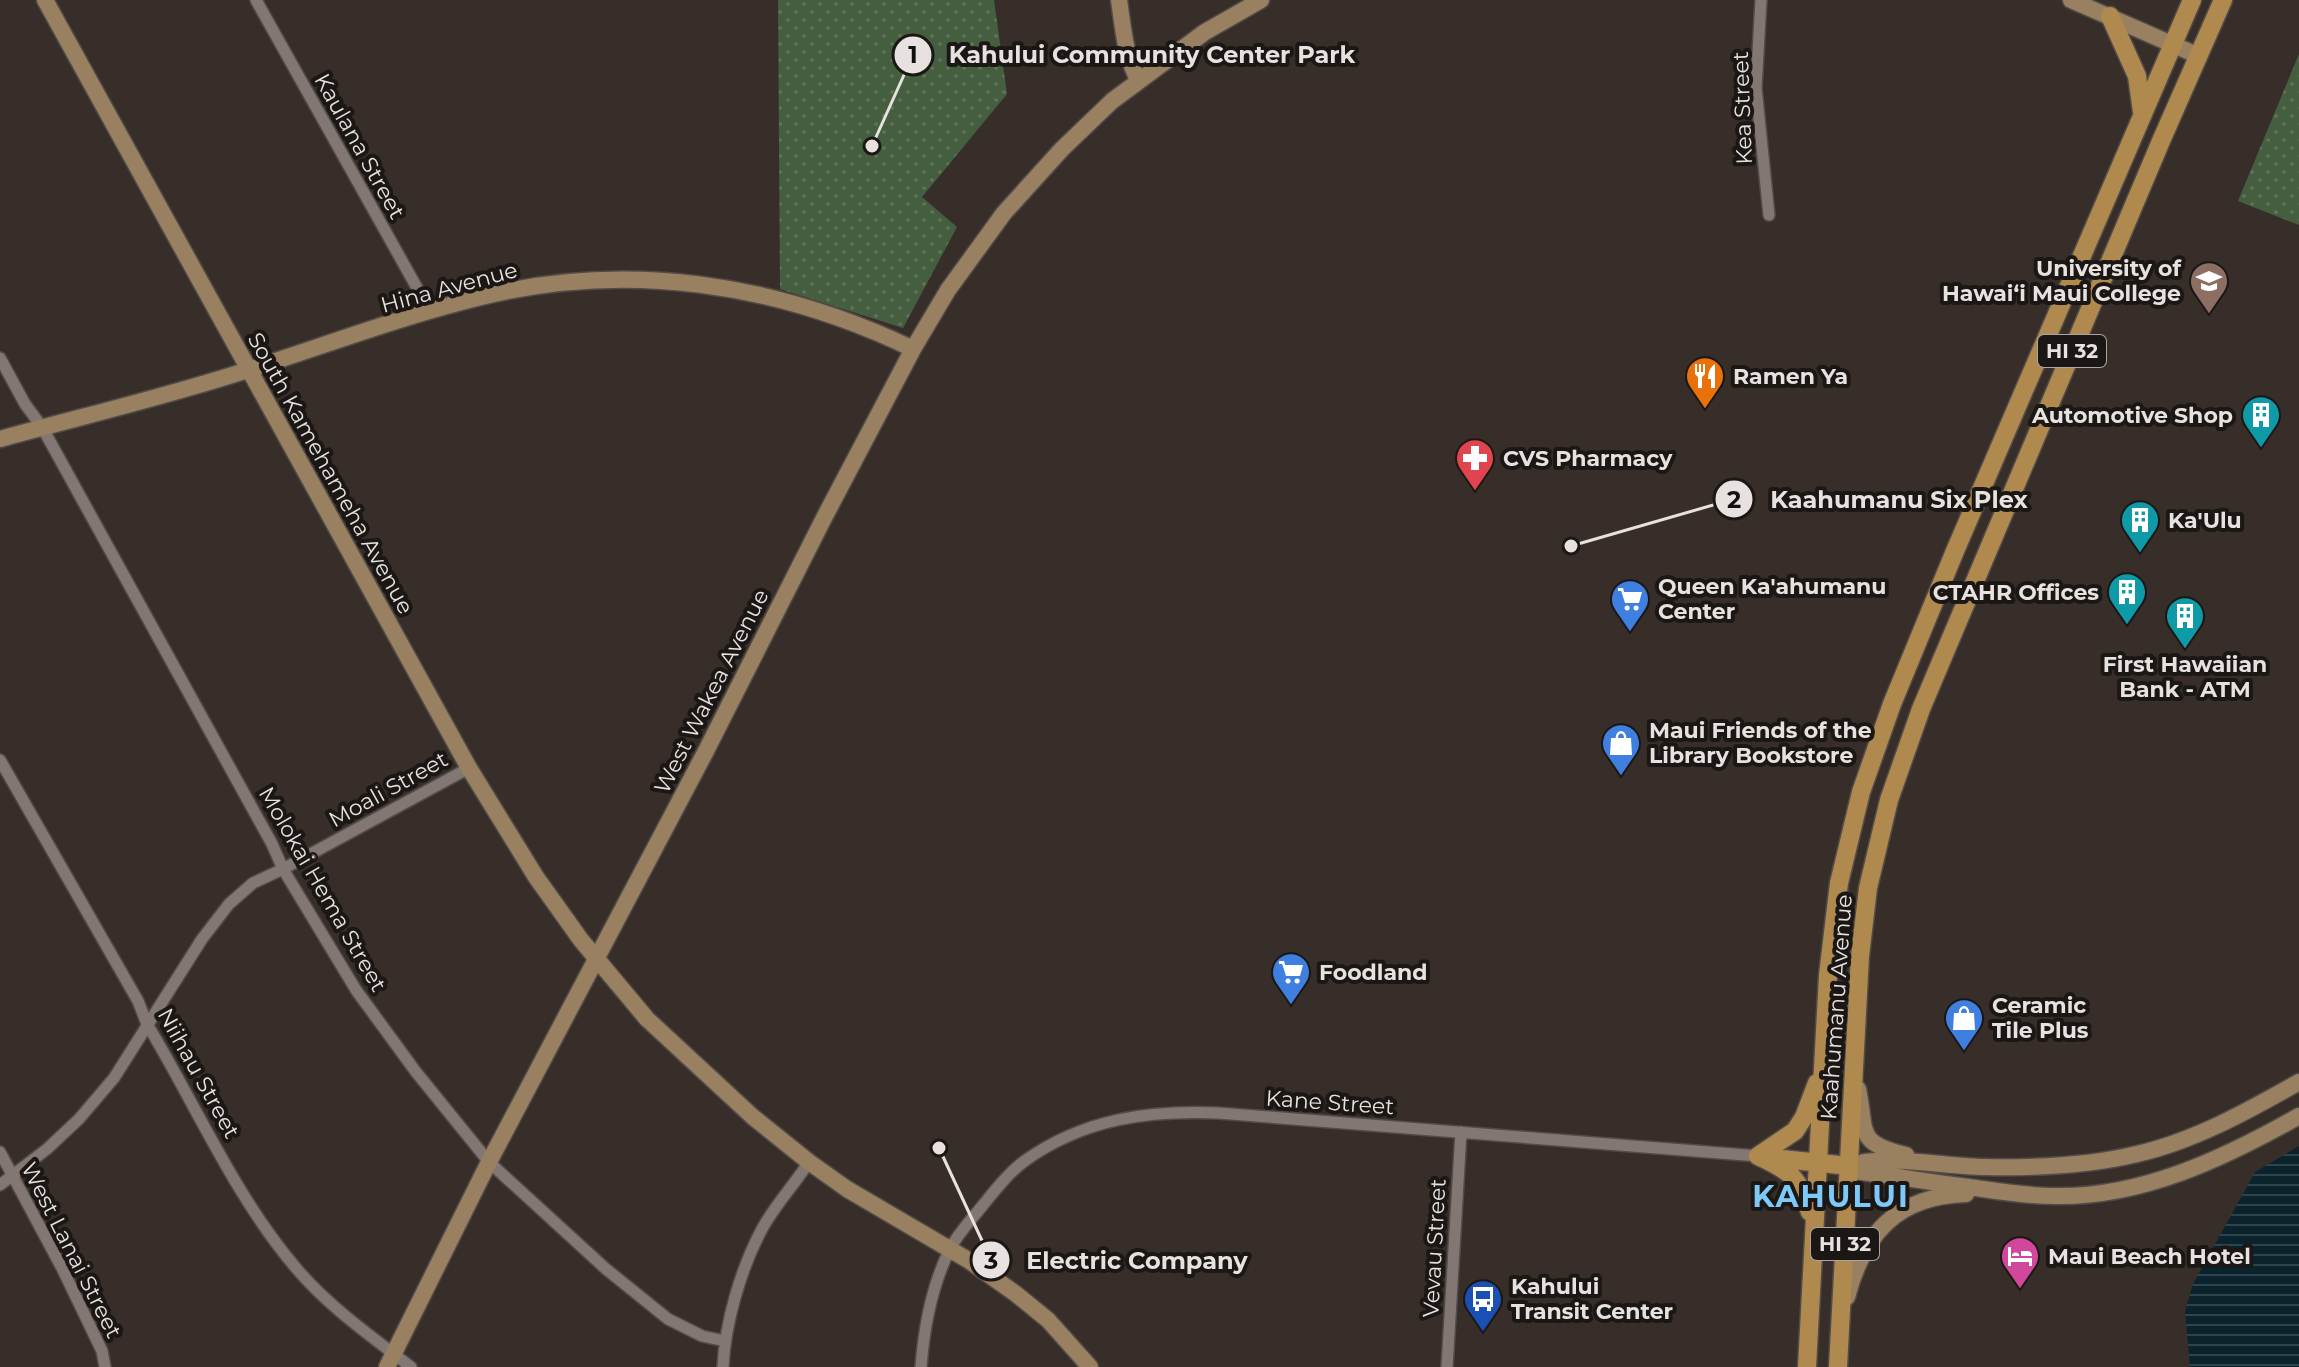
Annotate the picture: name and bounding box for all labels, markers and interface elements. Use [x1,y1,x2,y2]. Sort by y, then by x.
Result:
callout: Kahului Community Center Park [893,31,1371,79]
text: 1 [908,40,918,69]
text: Kahului Community Center Park [949,40,1355,69]
street label: Kea Street [1727,51,1758,165]
street label: Kaulana Street [308,69,411,224]
place label: University of Hawai‘i Maui College [1942,255,2182,307]
street label: Hina Avenue [378,256,520,319]
school or university icon: University of Hawai‘i Maui College [2188,260,2230,315]
street label: South Kamehameha Avenue [242,328,419,619]
road number: HI 32 [2038,335,2106,367]
restaurant icon: Ramen Ya [1684,355,1726,410]
place label: Ramen Ya [1733,363,1848,390]
building icon: Automotive Shop [2240,394,2282,449]
place label: Automotive Shop [2031,402,2233,429]
pharmacy icon: CVS Pharmacy [1454,437,1496,492]
place label: CVS Pharmacy [1503,445,1673,472]
callout: Kaahumanu Six Plex [1714,475,2044,523]
text: 2 [1727,485,1741,514]
text: Kaahumanu Six Plex [1770,485,2028,514]
building icon: Ka'Ulu [2119,499,2161,554]
place label: Ka'Ulu [2168,507,2242,534]
building icon: CTAHR Offices [2106,571,2148,626]
place label: Queen Ka'ahumanu Center [1658,573,1886,625]
supermarket icon: Queen Ka'ahumanu Center [1609,578,1651,633]
place label: CTAHR Offices [1933,579,2099,606]
street label: West Wakea Avenue [648,585,775,798]
building icon: First Hawaiian Bank - ATM [2164,595,2206,650]
place label: First Hawaiian Bank - ATM [2103,651,2267,703]
place label: Maui Friends of the Library Bookstore [1649,717,1872,769]
shop icon: Maui Friends of the Library Bookstore [1600,722,1642,777]
street label: Moali Street [324,746,452,833]
street label: Molokai Hema Street [253,782,392,996]
street label: Kaahumanu Avenue [1815,894,1858,1121]
supermarket icon: Foodland [1270,951,1312,1006]
place label: Foodland [1319,959,1428,986]
place label: Ceramic Tile Plus [1992,992,2089,1044]
shop icon: Ceramic Tile Plus [1943,997,1985,1052]
street label: Niihau Street [152,1003,245,1143]
street label: Kane Street [1265,1085,1395,1120]
street label: West Lanai Street [16,1158,128,1343]
street label: Vevau Street [1417,1178,1452,1318]
district label: KAHULUI [1752,1178,1910,1215]
road number: HI 32 [1811,1228,1879,1260]
hotel icon: Maui Beach Hotel [1999,1235,2041,1290]
callout: Electric Company [971,1236,1264,1284]
place label: Maui Beach Hotel [2048,1243,2251,1270]
text: 3 [983,1246,998,1275]
text: Electric Company [1026,1246,1248,1275]
place label: Kahului Transit Center [1511,1273,1673,1325]
bus stop icon: Kahului Transit Center [1462,1278,1504,1333]

